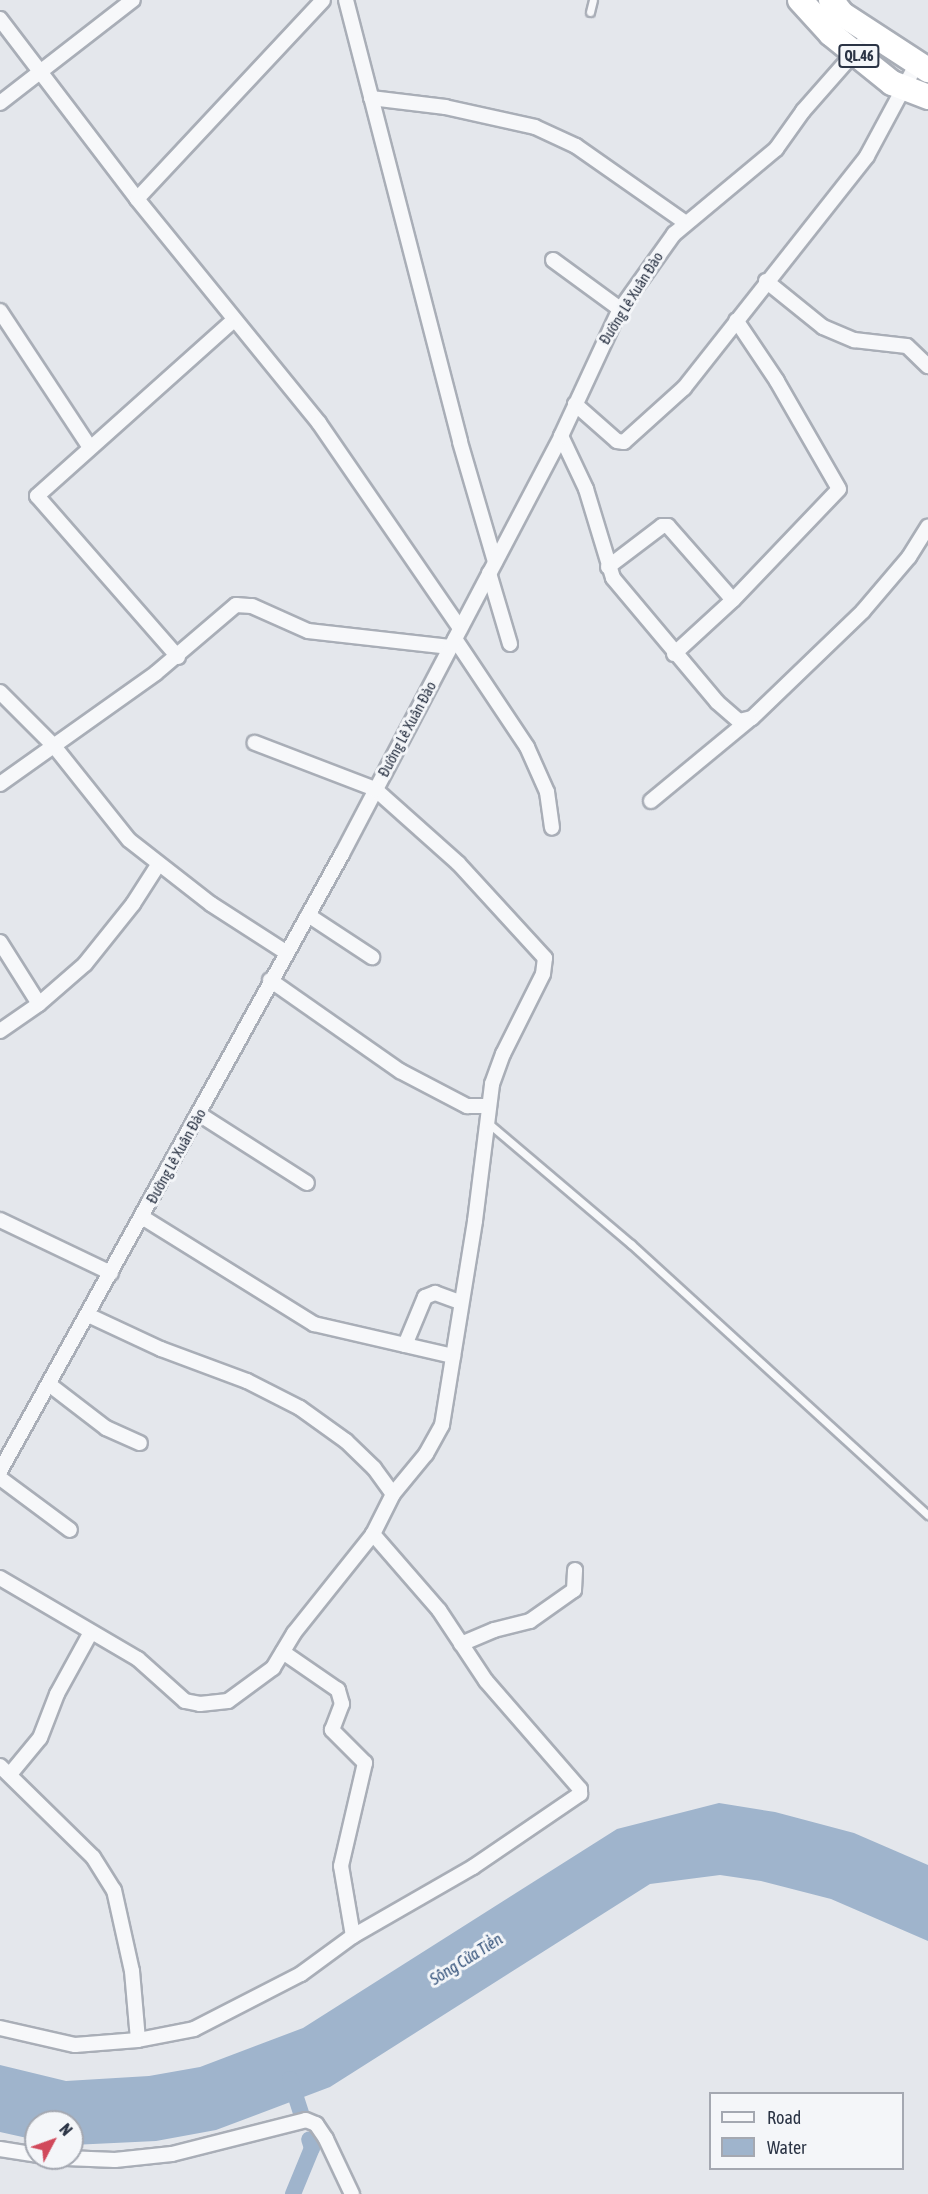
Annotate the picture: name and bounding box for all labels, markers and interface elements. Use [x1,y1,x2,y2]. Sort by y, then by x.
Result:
road number: QL.46 [838,45,880,67]
street label: Đường Lê Xuân Đào [595,248,667,348]
street label: Đường Lê Xuân Đào [374,678,440,780]
street label: Đường Lê Xuân Đào [142,1105,210,1207]
water label: Sông Cửa Tiền [426,1929,506,1989]
legend [709,2092,904,2170]
text: Road [767,2107,801,2128]
north arrow [24,2110,84,2170]
text: N [56,2120,76,2139]
text: Water [767,2137,806,2158]

